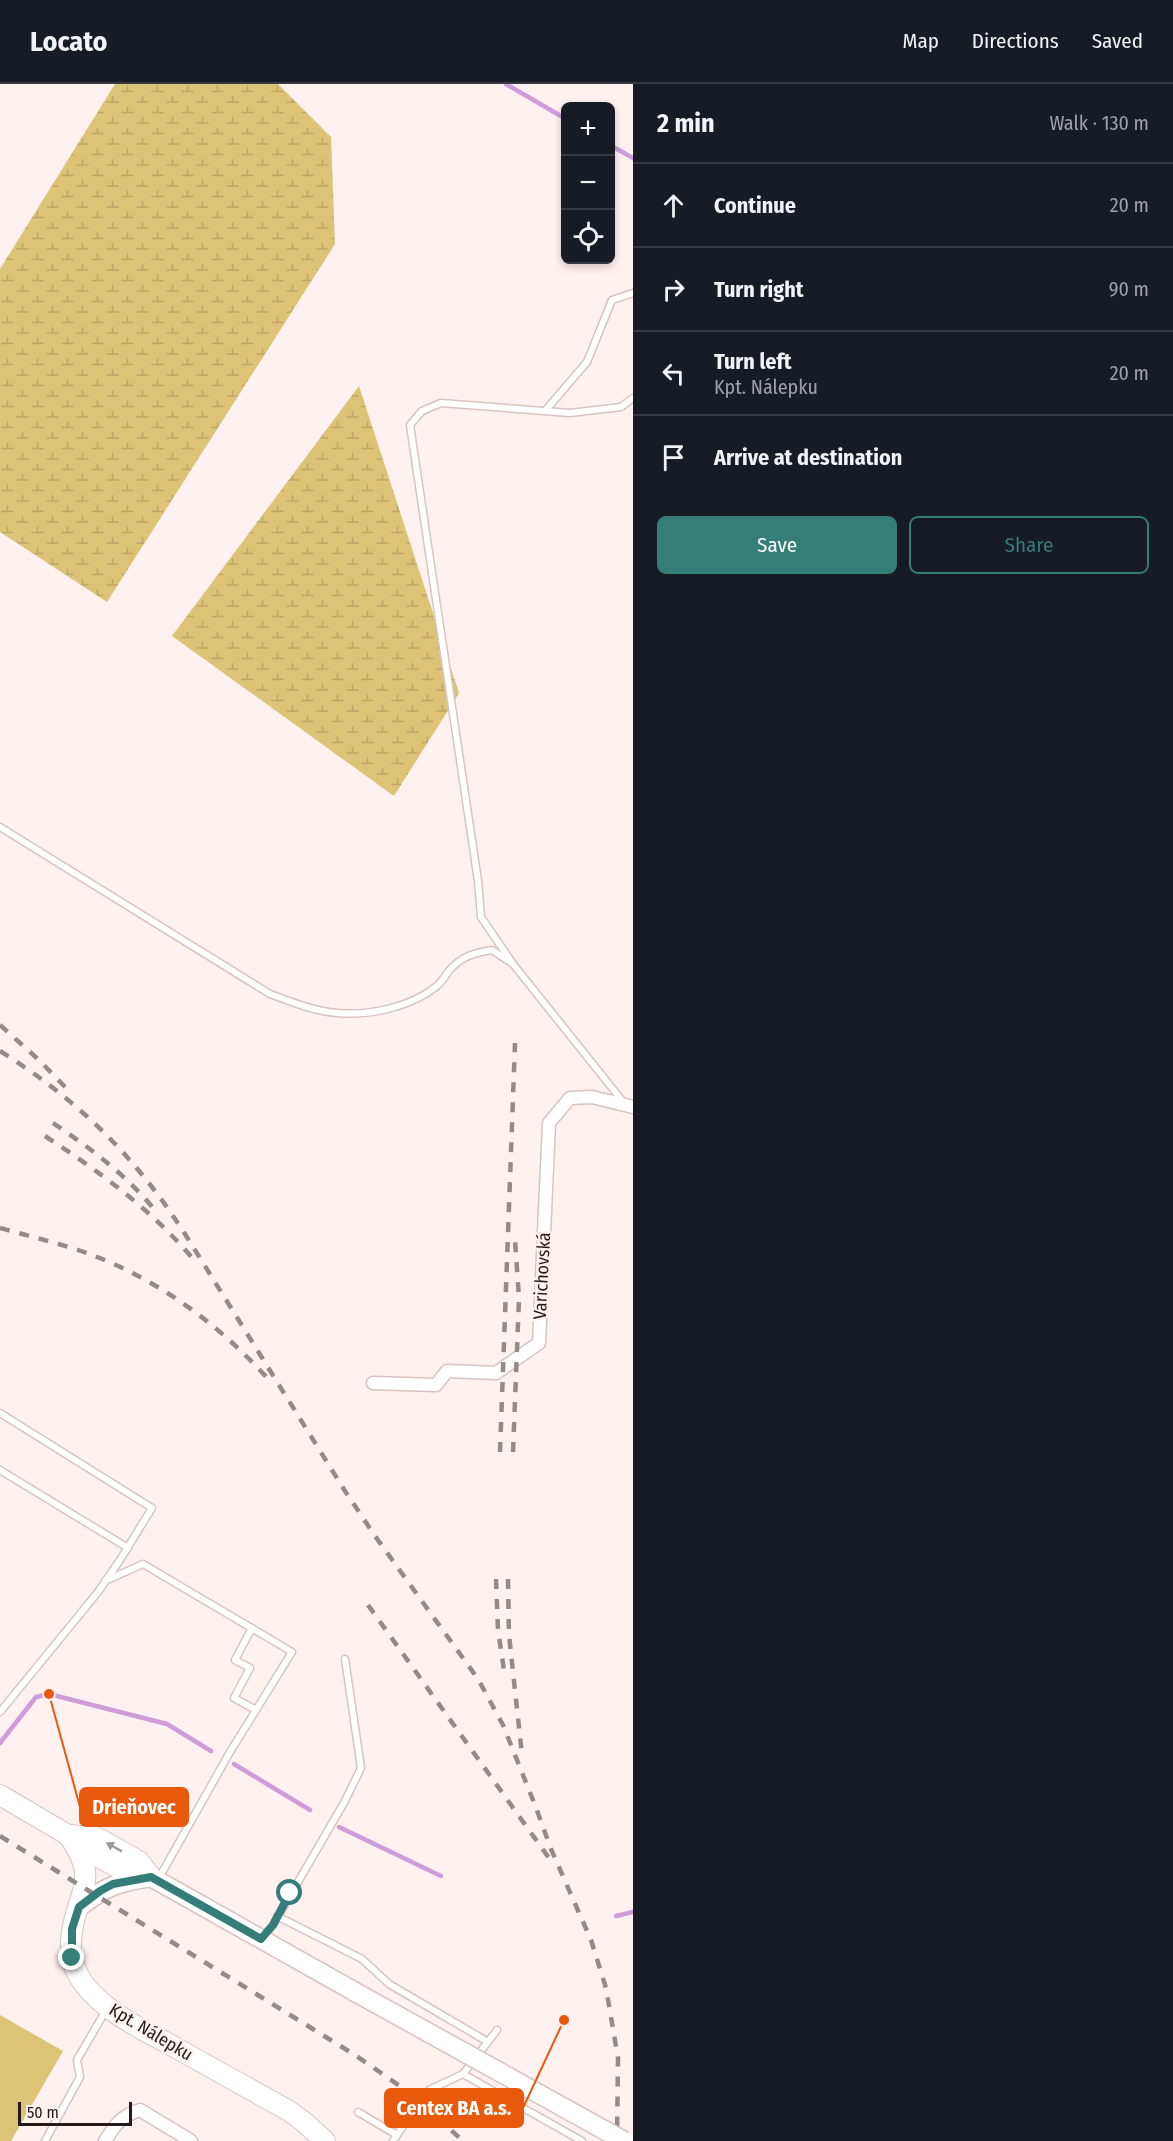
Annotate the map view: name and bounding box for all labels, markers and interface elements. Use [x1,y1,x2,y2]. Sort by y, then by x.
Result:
text: Locato [30,25,108,58]
text: Map [902,28,939,54]
text: Directions [972,28,1059,54]
text: Saved [1092,28,1143,54]
map controls [561,102,615,264]
button: + [561,102,615,156]
text: 2 min [657,108,715,139]
text: Walk · 130 m [1049,111,1149,135]
button: − [561,156,615,210]
icon: ahead [657,189,690,222]
text: Continue [714,192,796,219]
text: 20 m [1110,193,1149,217]
button: locate [561,210,615,264]
icon: right [657,273,690,306]
text: Turn right [714,276,803,303]
text: 90 m [1109,277,1149,301]
text: Turn left [714,348,792,375]
icon: left [657,357,690,390]
text: 20 m [1110,361,1149,385]
text: Kpt. Nálepku [714,375,818,399]
icon: arrive [657,441,690,474]
text: Arrive at destination [714,444,902,471]
button: Save [657,516,897,574]
button: Share [909,516,1149,574]
street label: Varichovská [529,1232,555,1320]
callout: Drieňovec [80,1788,188,1826]
text: Drieňovec [92,1795,176,1819]
one-way arrow [105,1842,122,1852]
route start [276,1879,302,1905]
route end [58,1944,84,1970]
street label: Kpt. Nálepku [105,1998,197,2066]
callout: Centex BA a.s. [385,2089,523,2127]
text: Centex BA a.s. [397,2096,512,2120]
scale bar [18,2099,132,2126]
text: 50 m [27,2103,59,2122]

